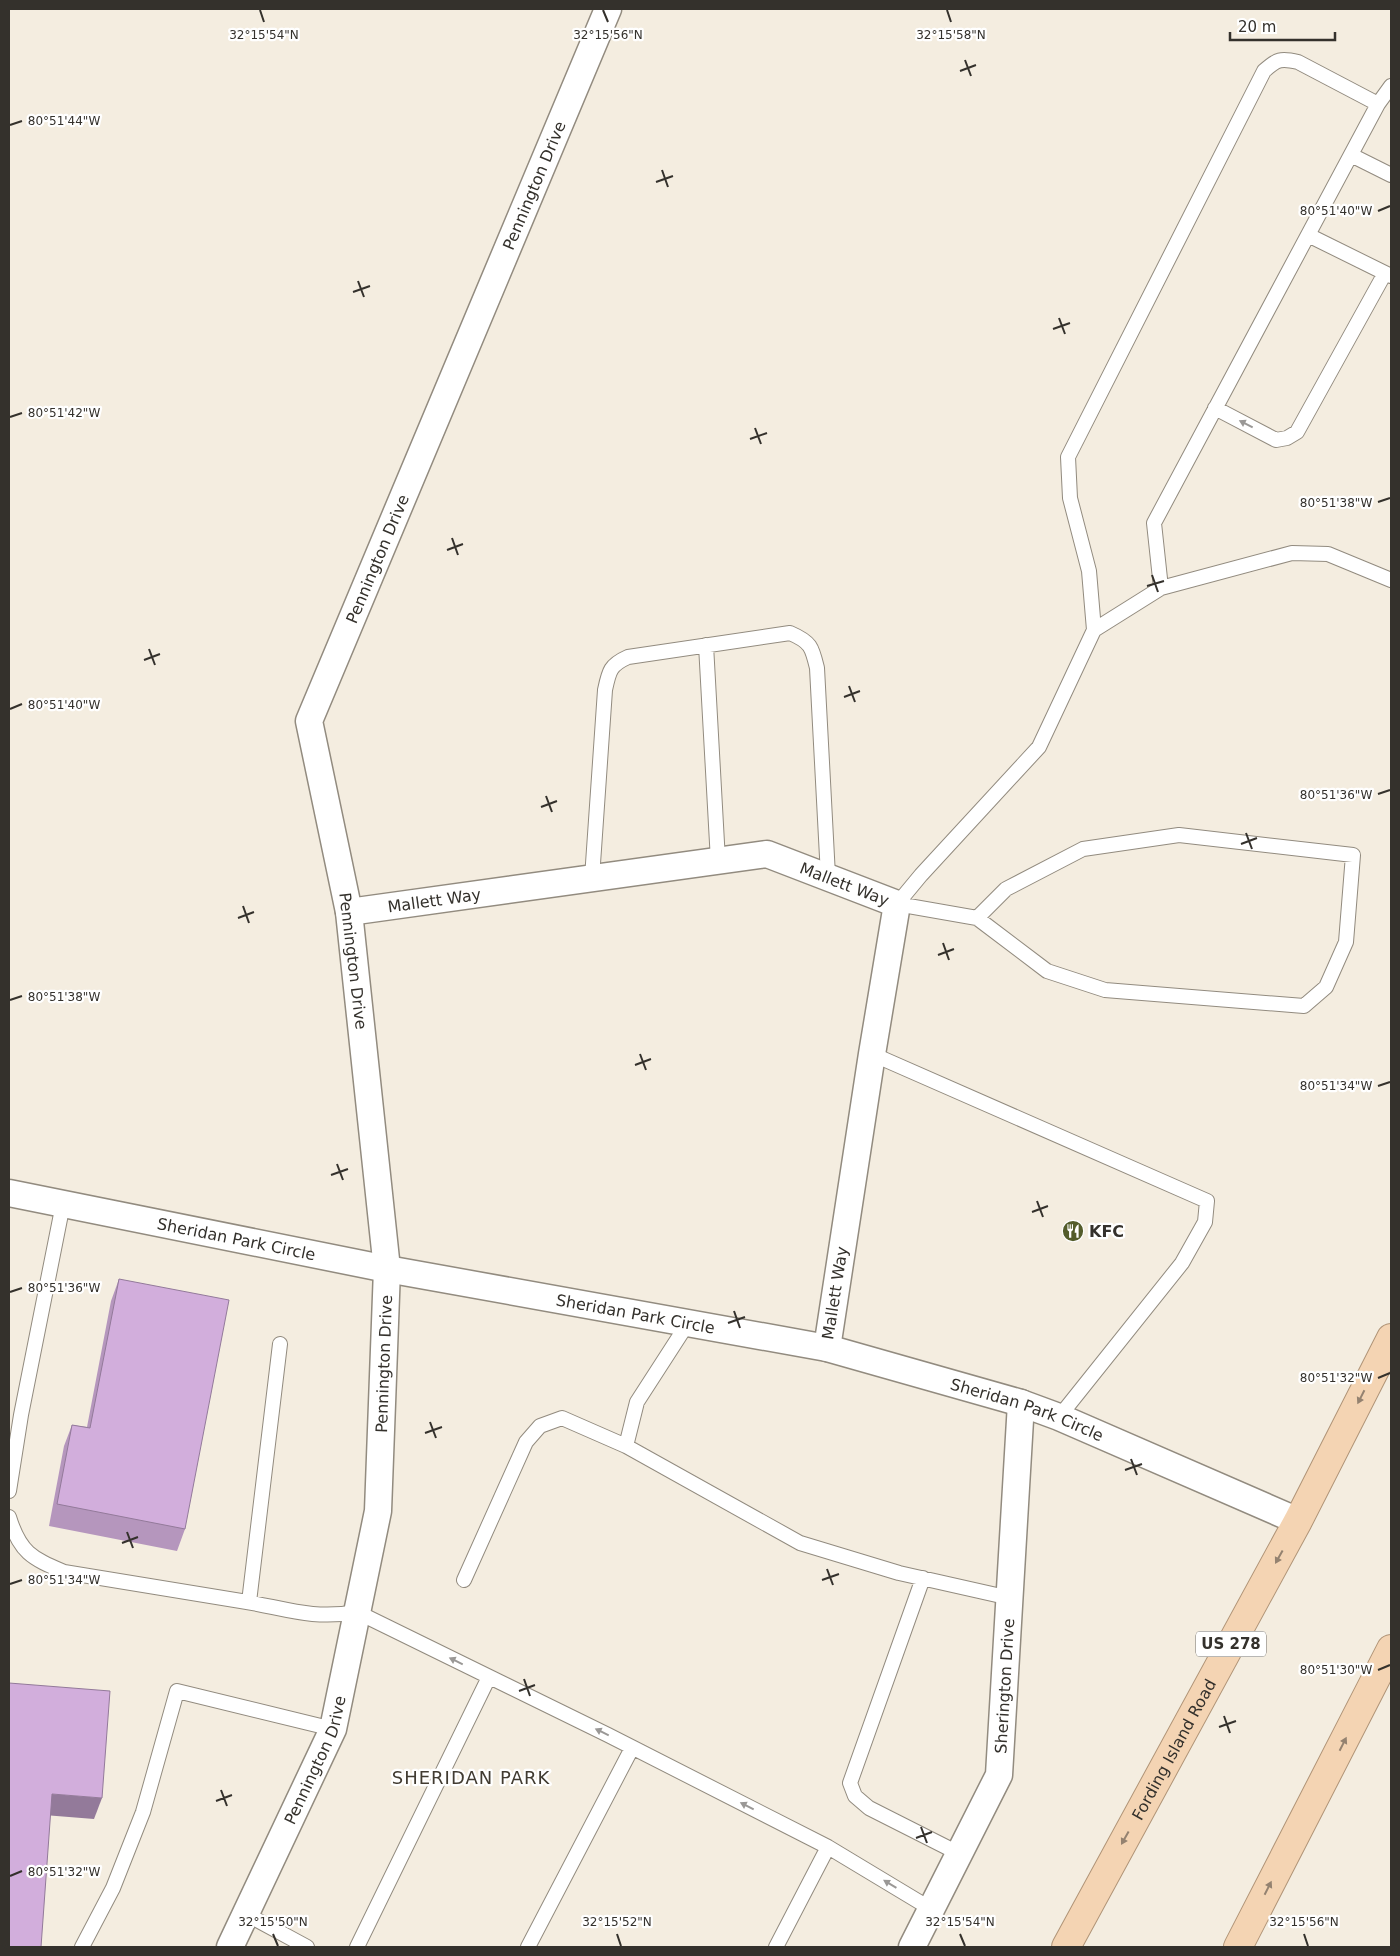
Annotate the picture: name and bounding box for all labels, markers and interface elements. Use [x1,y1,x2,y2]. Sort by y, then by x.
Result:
scale bar [1230,10,1335,42]
text: 20 m [1238,18,1276,36]
text: 32°15'54"N [229,28,299,42]
text: 32°15'56"N [573,28,643,42]
text: 32°15'58"N [916,28,986,42]
text: 80°51'44"W [28,114,100,128]
street label: Pennington Drive [498,118,569,253]
text: 80°51'40"W [1300,204,1372,218]
text: 80°51'42"W [28,406,100,420]
one-way arrow [1238,420,1253,428]
street label: Pennington Drive [342,491,413,626]
text: 80°51'38"W [1300,496,1372,510]
text: 80°51'40"W [28,698,100,712]
text: 80°51'36"W [1300,788,1372,802]
street label: Mallett Way [797,858,892,910]
street label: Mallett Way [386,884,482,916]
street label: Pennington Drive [335,891,371,1031]
text: 80°51'38"W [28,990,100,1004]
text: 80°51'34"W [1300,1079,1372,1093]
street label: Sheridan Park Circle [156,1214,317,1264]
restaurant icon: KFC [1061,1219,1085,1243]
place label: KFC [1089,1222,1124,1241]
street label: Mallett Way [818,1245,852,1341]
text: 80°51'36"W [28,1281,100,1295]
street label: Sheridan Park Circle [555,1290,716,1337]
street label: Pennington Drive [371,1295,396,1433]
text: 80°51'32"W [1300,1371,1372,1385]
street label: Sheridan Park Circle [948,1374,1107,1445]
one-way arrow [1357,1390,1365,1404]
one-way arrow [1274,1550,1283,1563]
text: 80°51'34"W [28,1573,100,1587]
street label: Sherington Drive [991,1618,1018,1754]
road number: US 278 [1196,1632,1266,1656]
one-way arrow [449,1657,464,1665]
text: 80°51'30"W [1300,1663,1372,1677]
street label: Fording Island Road [1128,1676,1220,1823]
street label: Pennington Drive [280,1694,349,1827]
one-way arrow [595,1728,609,1736]
one-way arrow [1339,1737,1347,1751]
district label: SHERIDAN PARK [392,1767,550,1788]
one-way arrow [740,1802,754,1810]
one-way arrow [1121,1831,1130,1844]
text: 80°51'32"W [28,1865,100,1879]
one-way arrow [883,1880,896,1889]
one-way arrow [1264,1881,1272,1896]
text: 32°15'50"N [238,1915,308,1929]
text: 32°15'52"N [582,1915,652,1929]
text: 32°15'54"N [925,1915,995,1929]
text: 32°15'56"N [1269,1915,1339,1929]

